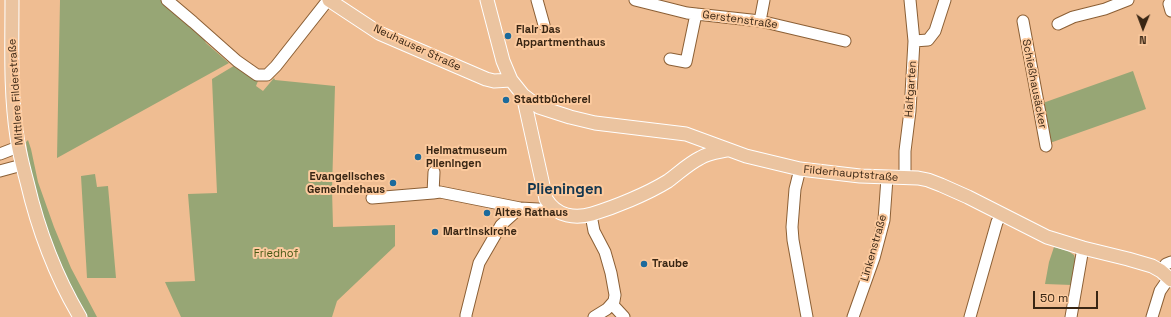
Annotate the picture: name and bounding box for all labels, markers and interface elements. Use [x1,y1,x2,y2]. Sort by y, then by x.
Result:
street label: Gerstenstraße [701,8,779,32]
north arrow [1123,8,1163,48]
street label: Neuhauser Straße [371,22,463,74]
place label: Flair Das Appartmenthaus [516,23,606,49]
marker: Flair Das Appartmenthaus [503,31,513,41]
text: N [1139,33,1147,47]
street label: Mittlere Filderstraße [6,38,26,146]
street label: Schießhausäcker [1019,38,1049,130]
street label: Halfgarten [902,60,920,118]
place label: Stadtbücherei [514,93,591,107]
marker: Stadtbücherei [501,95,511,105]
place label: Heimatmuseum Plieningen [426,144,507,170]
marker: Heimatmuseum Plieningen [413,152,423,162]
street label: Filderhauptstraße [803,163,899,185]
place label: Evangelisches Gemeindehaus [307,170,385,196]
marker: Evangelisches Gemeindehaus [388,178,398,188]
district label: Plieningen [527,181,603,199]
place label: Altes Rathaus [495,206,568,220]
marker: Altes Rathaus [482,208,492,218]
street label: Linkenstraße [858,213,890,283]
place label: Martinskirche [443,225,517,239]
marker: Martinskirche [430,227,440,237]
park label: Friedhof [254,247,298,261]
place label: Traube [652,257,688,271]
marker: Traube [639,259,649,269]
scale bar [1035,283,1100,309]
text: 50 m [1040,290,1068,306]

